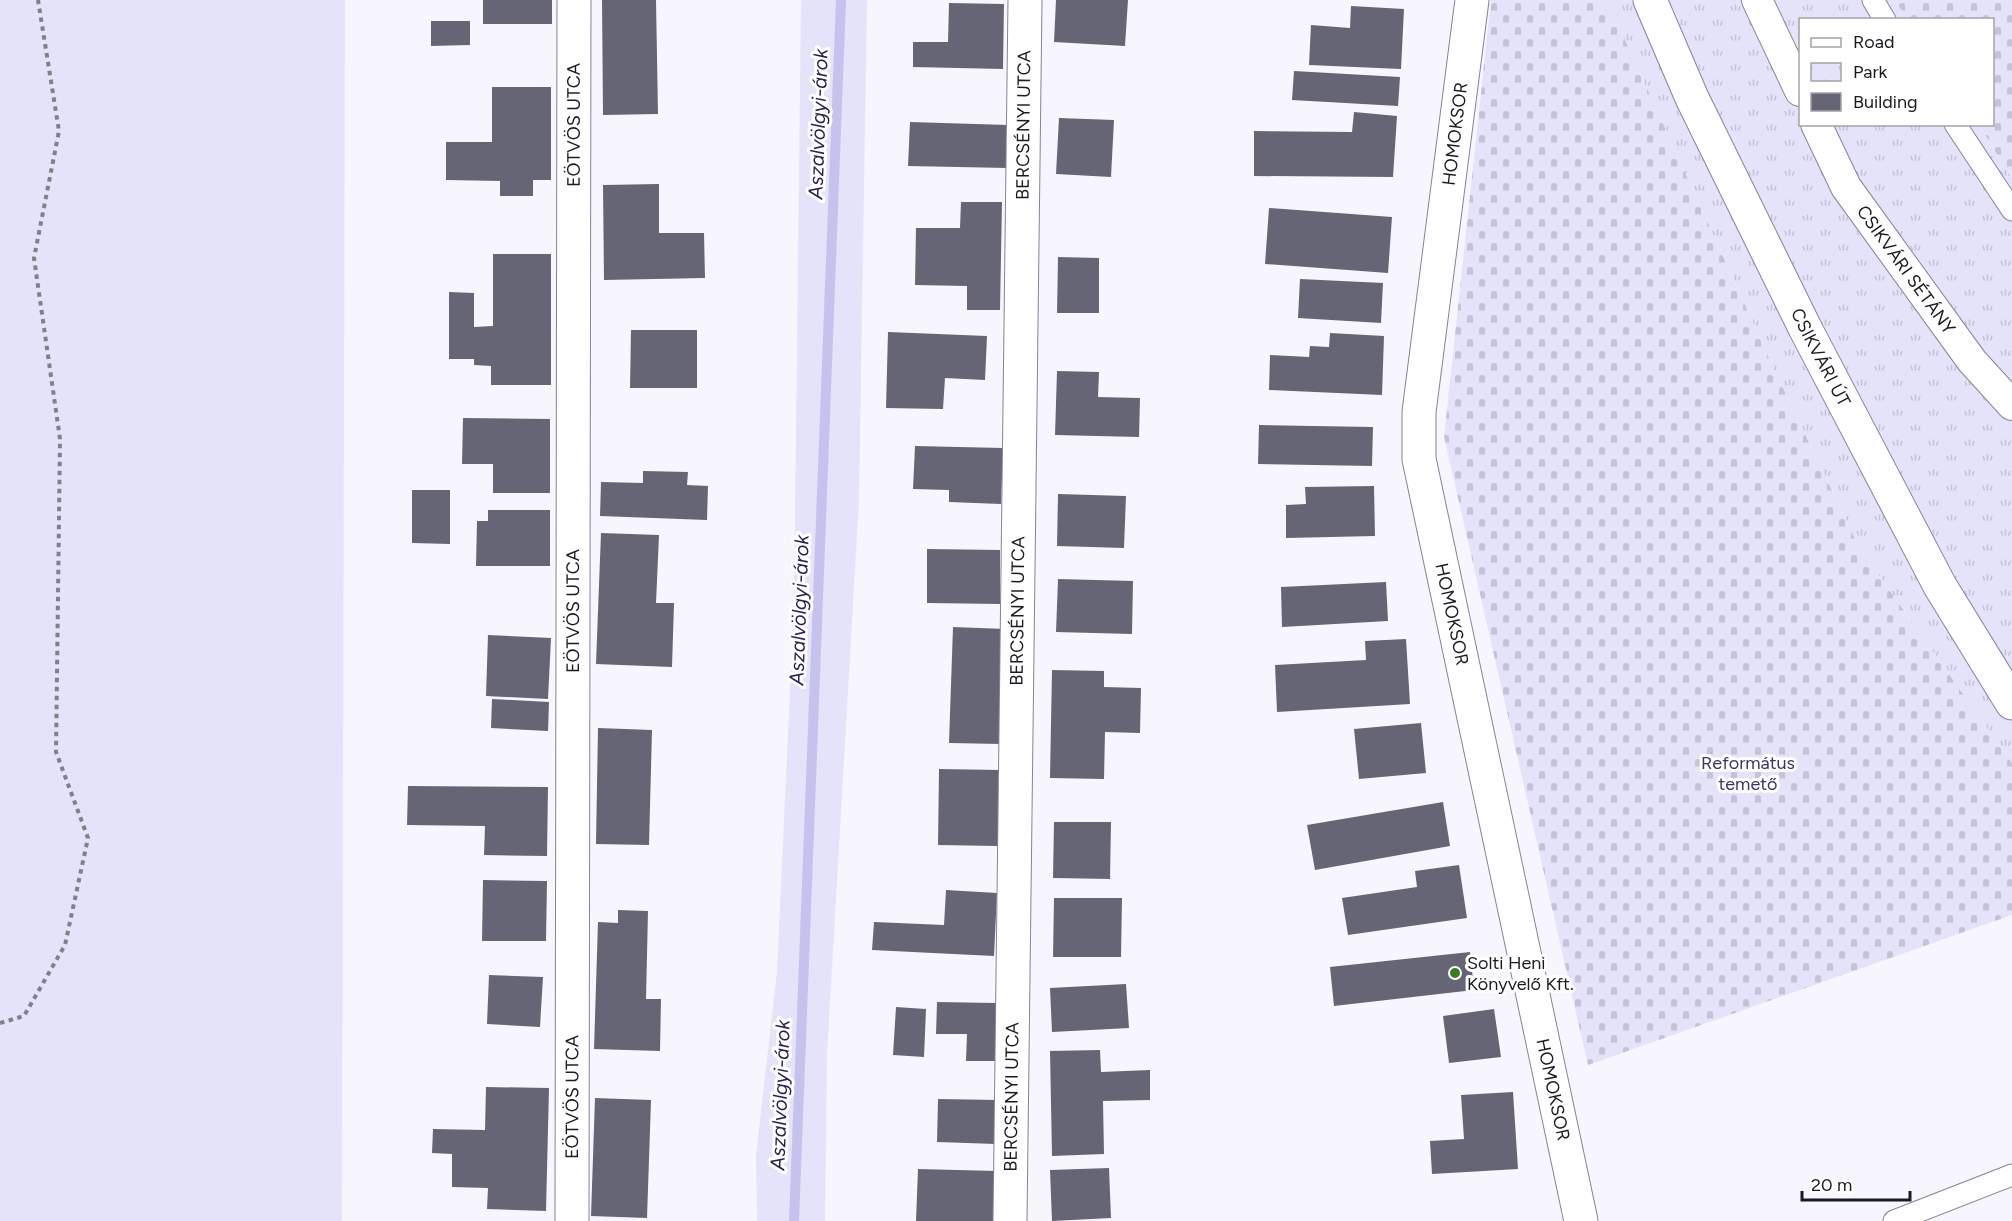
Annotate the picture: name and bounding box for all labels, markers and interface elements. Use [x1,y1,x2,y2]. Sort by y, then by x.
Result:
legend [1799,18,1994,126]
text: Road [1853,31,1894,53]
water label: Aszalvölgyi-árok [803,47,833,201]
street label: BERCSÉNYI UTCA [1012,50,1035,200]
text: Park [1853,61,1888,83]
street label: EÖTVÖS UTCA [563,63,585,187]
street label: HOMOKSOR [1438,81,1472,187]
text: Building [1853,91,1918,113]
street label: CSIKVÁRI SÉTÁNY [1852,201,1960,339]
street label: CSIKVÁRI ÚT [1786,305,1855,410]
water label: Aszalvölgyi-árok [784,533,814,687]
street label: BERCSÉNYI UTCA [1006,536,1029,686]
street label: EÖTVÖS UTCA [562,549,584,673]
street label: HOMOKSOR [1430,561,1474,667]
park label: Református temető [1701,752,1795,795]
place label: Solti Heni Könyvelő Kft. [1467,952,1574,995]
marker: Solti Heni Könyvelő Kft. [1448,966,1462,980]
water label: Aszalvölgyi-árok [765,1018,795,1172]
street label: BERCSÉNYI UTCA [1000,1022,1023,1172]
street label: EÖTVÖS UTCA [561,1035,583,1159]
street label: HOMOKSOR [1531,1036,1575,1143]
scale bar [1802,1164,1910,1202]
text: 20 m [1811,1174,1852,1196]

